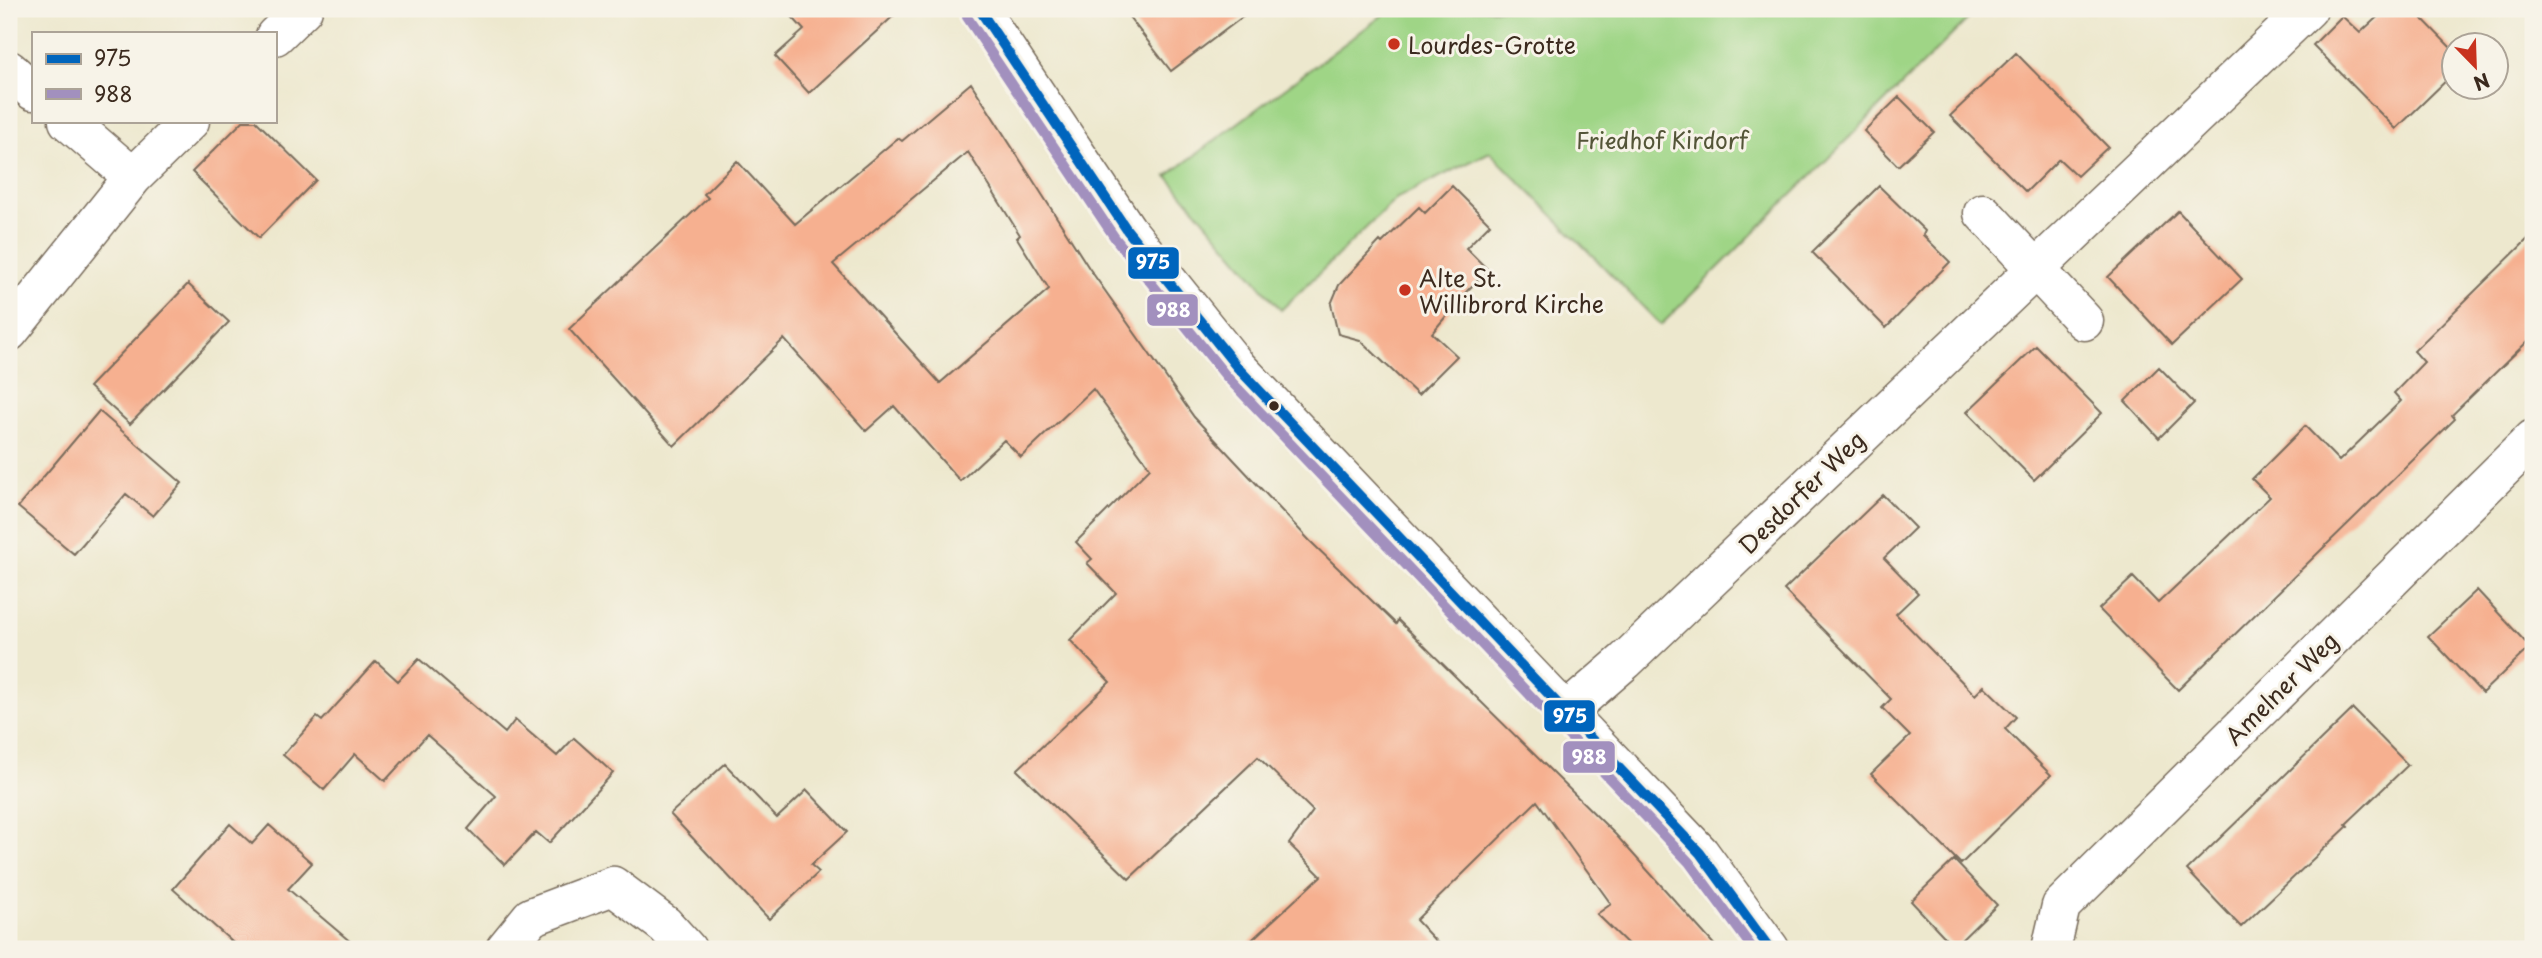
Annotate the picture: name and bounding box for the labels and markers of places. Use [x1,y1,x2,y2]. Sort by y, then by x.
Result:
place label: Lourdes-Grotte [1408,27,1576,62]
marker: Lourdes-Grotte [1386,36,1402,52]
place label: Alte St. Willibrord Kirche [1419,260,1604,321]
marker: Alte St. Willibrord Kirche [1397,282,1413,298]
unlabelled marker [1267,399,1281,413]

